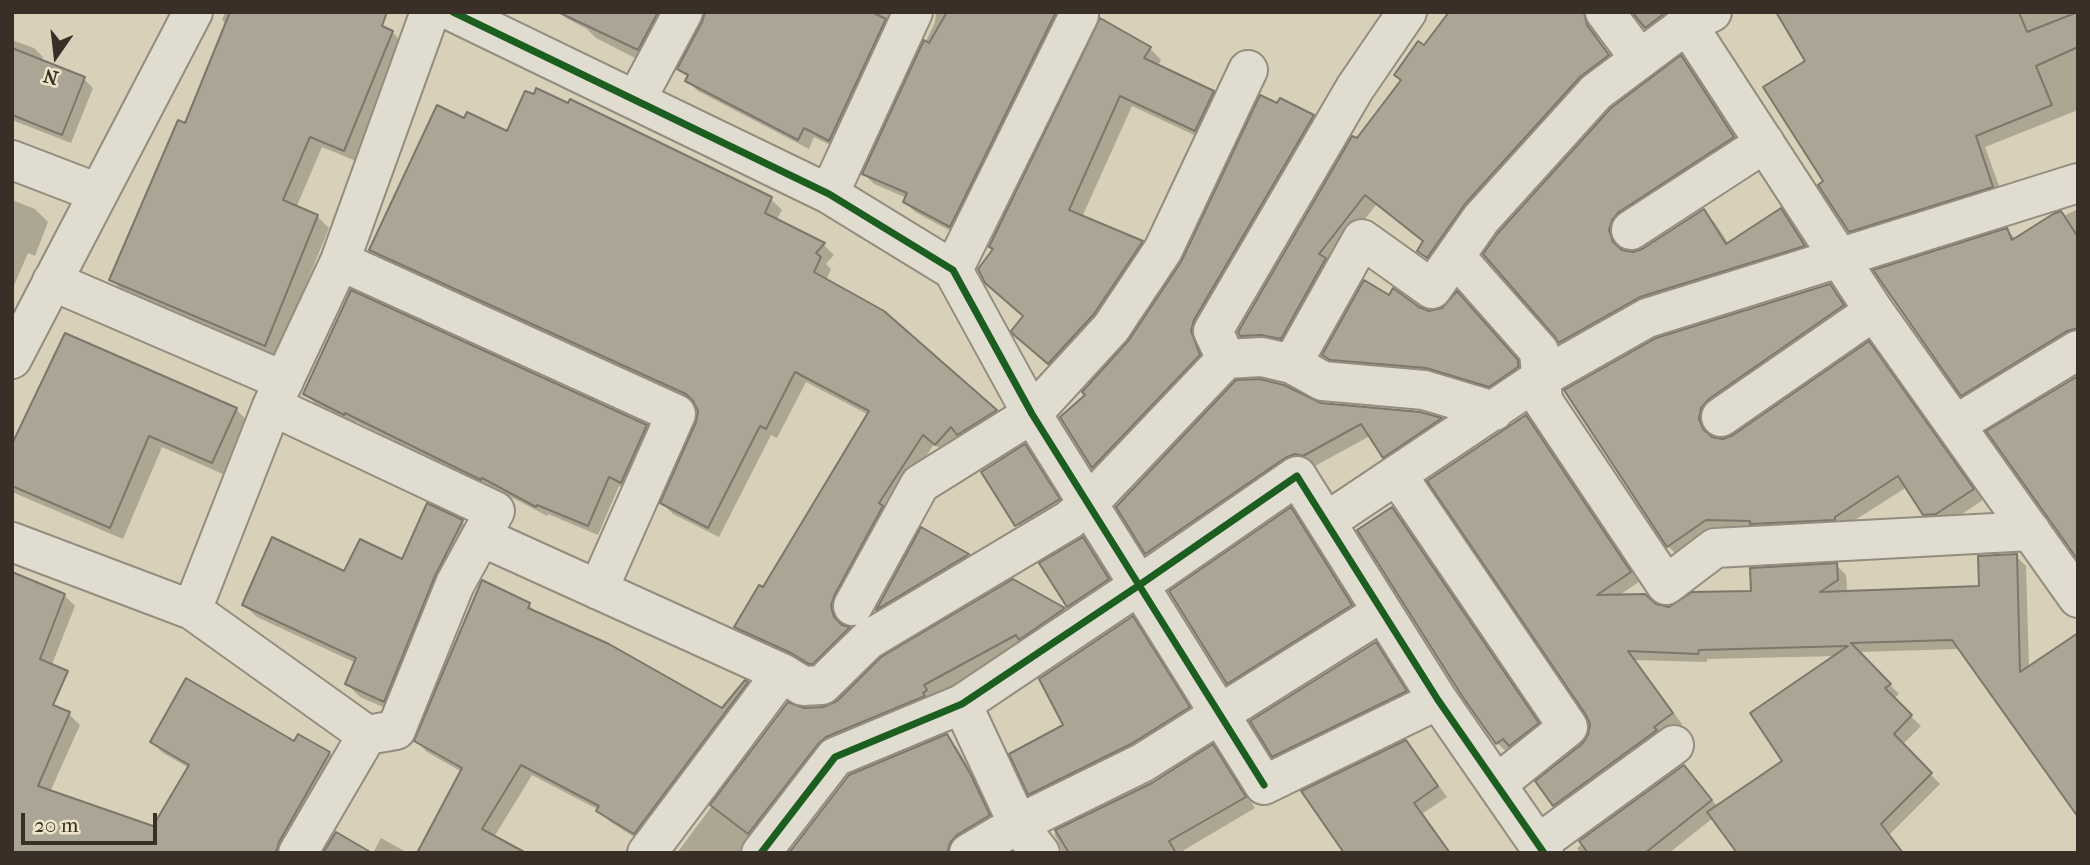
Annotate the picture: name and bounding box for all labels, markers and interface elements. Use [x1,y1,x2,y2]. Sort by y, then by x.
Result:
north arrow [21,21,91,91]
text: N [41,64,61,89]
scale bar [24,798,161,842]
text: 20 m [34,813,78,837]

